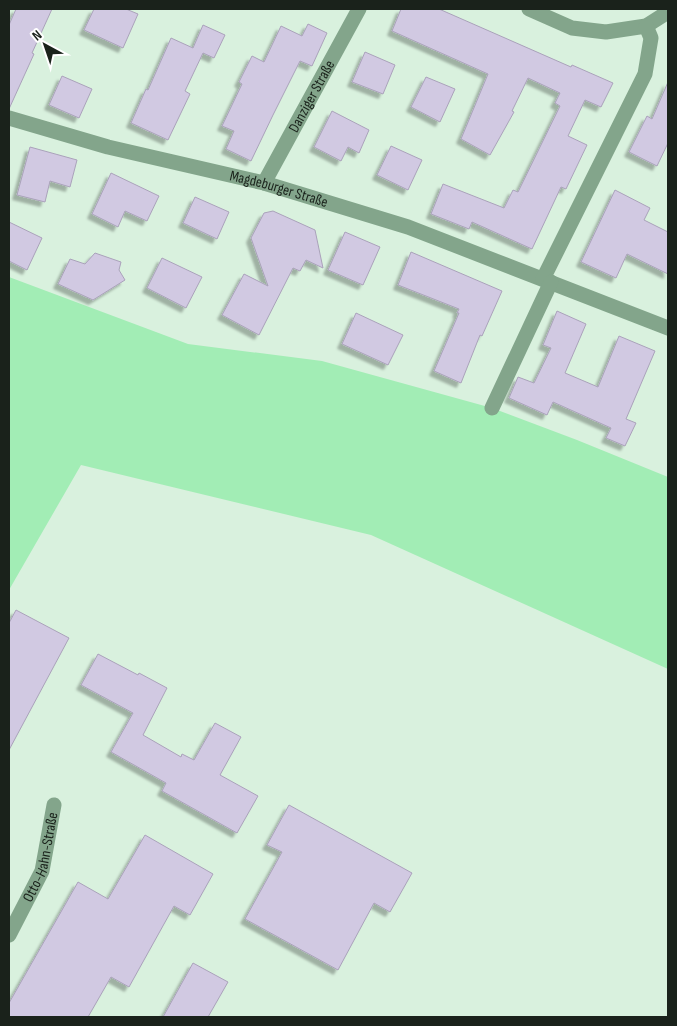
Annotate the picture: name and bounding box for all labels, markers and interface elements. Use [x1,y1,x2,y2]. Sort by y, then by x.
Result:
north arrow [20,20,70,70]
text: N [29,27,45,44]
street label: Danziger Straße [284,57,339,136]
street label: Magdeburger Straße [228,166,330,212]
street label: Otto-Hahn-Straße [19,811,62,905]

